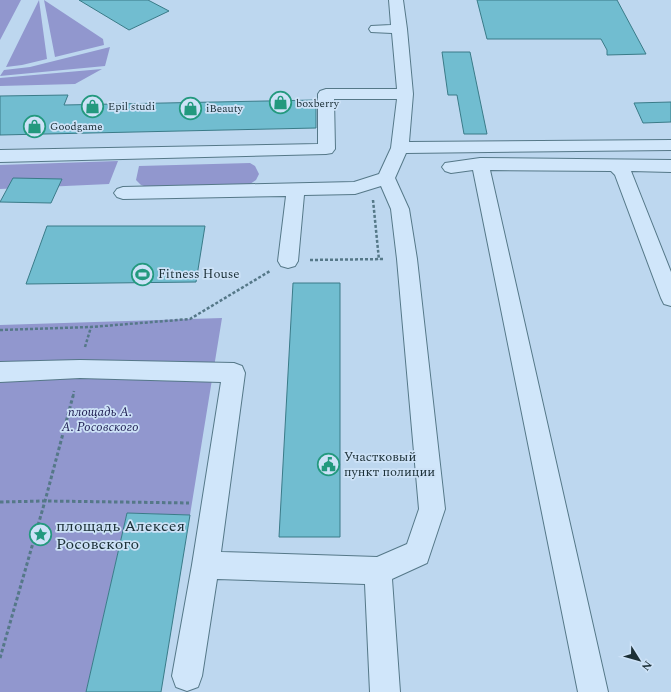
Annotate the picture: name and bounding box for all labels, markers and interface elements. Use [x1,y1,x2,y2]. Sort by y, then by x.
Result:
shop icon: boxberry [268,90,294,116]
shop icon: Epil studi [79,93,105,119]
shop icon: iBeauty [177,95,203,121]
place label: boxberry [296,95,340,112]
place label: Epil studi [108,98,155,115]
place label: iBeauty [206,100,244,117]
shop icon: Goodgame [21,113,47,139]
place label: Goodgame [50,118,103,135]
sports icon: Fitness House [129,261,155,287]
place label: Fitness House [158,264,240,284]
park label: площадь А. А. Росовского [60,402,139,437]
place label: Участковый пункт полиции [344,447,435,482]
public building icon: Участковый пункт полиции [315,451,341,477]
place label: площадь Алексея Росовского [56,514,185,556]
place icon: площадь Алексея Росовского [27,522,53,548]
north arrow [619,640,659,680]
text: N [637,657,656,674]

